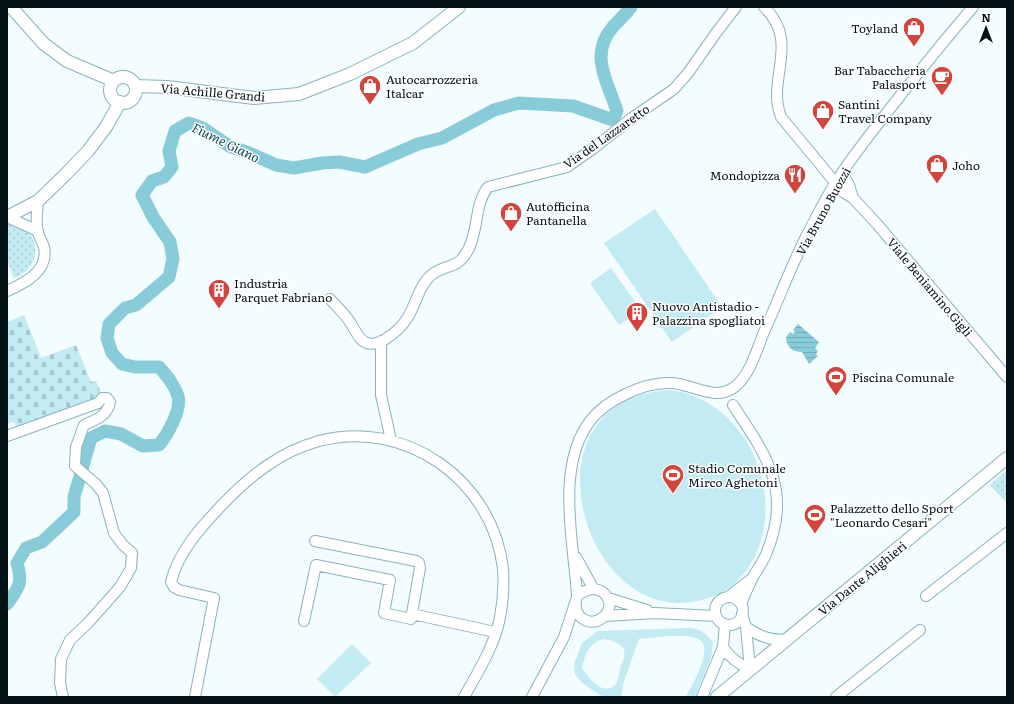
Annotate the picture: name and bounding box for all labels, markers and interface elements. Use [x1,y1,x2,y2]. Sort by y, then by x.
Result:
north arrow [966,8,1006,48]
text: N [981,9,991,25]
shop icon: Toyland [901,15,927,48]
place label: Toyland [851,19,899,37]
place label: Bar Tabaccheria Palasport [834,61,927,93]
cafe icon: Bar Tabaccheria Palasport [929,64,955,97]
place label: Autocarrozzeria Italcar [386,70,478,102]
shop icon: Autocarrozzeria Italcar [357,73,383,106]
street label: Via Achille Grandi [160,78,266,106]
place label: Santini Travel Company [838,95,932,127]
shop icon: Santini Travel Company [810,98,836,131]
street label: Via del Lazzaretto [559,99,653,173]
water label: Fiume Giano [189,117,263,167]
shop icon: Joho [924,152,950,185]
place label: Joho [952,156,980,174]
restaurant icon: Mondopizza [782,162,808,195]
street label: Via Bruno Buozzi [791,164,855,258]
place label: Mondopizza [710,166,781,184]
place label: Autofficina Pantanella [526,197,590,229]
shop icon: Autofficina Pantanella [498,200,524,233]
street label: Viale Beniamino Gigli [883,234,977,340]
place label: Industria Parquet Fabriano [234,274,332,306]
building icon: Industria Parquet Fabriano [206,277,232,310]
place label: Nuovo Antistadio - Palazzina spogliatoi [652,297,765,329]
building icon: Nuovo Antistadio - Palazzina spogliatoi [624,300,650,333]
sports icon: Piscina Comunale [823,364,849,397]
place label: Piscina Comunale [852,368,954,386]
place label: Stadio Comunale Mirco Aghetoni [688,459,786,491]
sports icon: Stadio Comunale Mirco Aghetoni [660,462,686,495]
place label: Palazzetto dello Sport "Leonardo Cesari" [830,499,954,531]
sports icon: Palazzetto dello Sport "Leonardo Cesari" [802,502,828,535]
street label: Via Dante Alighieri [814,537,910,619]

